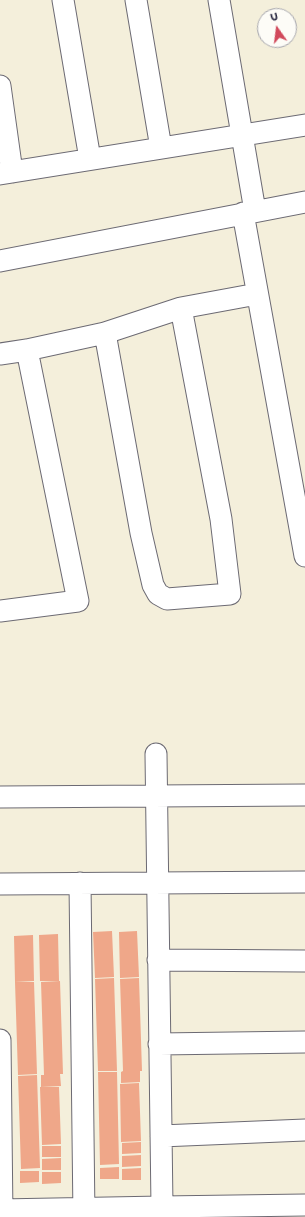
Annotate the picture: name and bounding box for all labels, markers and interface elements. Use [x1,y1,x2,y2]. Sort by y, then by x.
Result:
north arrow [257,8,297,48]
text: U [269,10,279,24]

